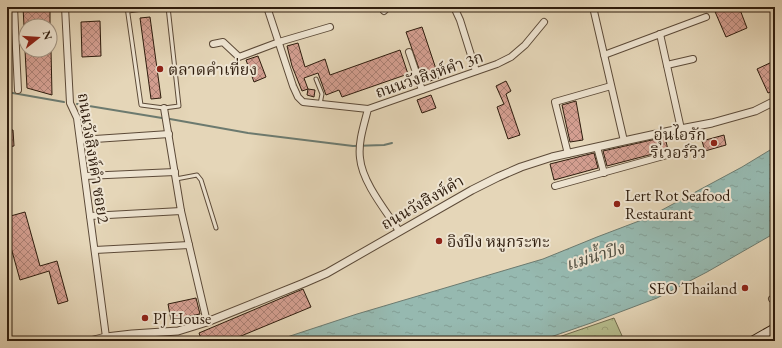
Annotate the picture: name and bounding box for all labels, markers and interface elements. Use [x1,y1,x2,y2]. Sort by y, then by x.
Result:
north arrow [18,18,58,58]
text: N [40,29,56,41]
street label: ถนนวังสิงห์คำ 3ก [372,46,486,103]
place label: ตลาดคำเที่ยง [168,58,257,80]
marker: ตลาดคำเที่ยง [155,64,165,74]
street label: ถนนวังสิงห์คำ ซอย2 [73,91,114,225]
place label: อุ่นไอรัก ริเวอร์วิว [650,124,706,163]
marker: อุ่นไอรัก ริเวอร์วิว [709,138,719,148]
street label: ถนนวังสิงห์คำ [377,170,467,235]
place label: Lert Rot Seafood Restaurant [625,185,731,224]
marker: Lert Rot Seafood Restaurant [612,199,622,209]
place label: อิงปิง หมูกระทะ [447,231,550,252]
water label: แม่น้ำปิง [563,235,629,275]
marker: อิงปิง หมูกระทะ [434,236,444,246]
place label: SEO Thailand [649,278,738,299]
marker: SEO Thailand [740,283,750,293]
place label: PJ House [153,308,211,329]
marker: PJ House [140,313,150,323]

